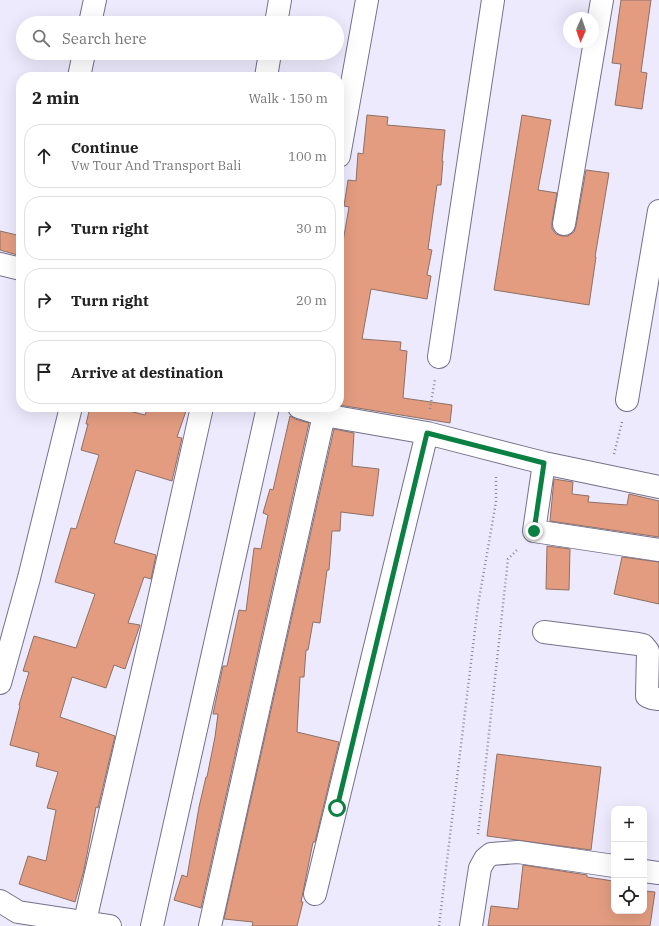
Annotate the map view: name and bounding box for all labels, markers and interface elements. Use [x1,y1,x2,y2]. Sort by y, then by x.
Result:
north arrow [563,12,599,48]
search box [16,16,344,60]
icon: search [30,27,52,49]
text: Search here [62,29,147,48]
text: 2 min [32,87,80,109]
text: Walk · 150 m [249,90,328,107]
text: Continue [71,138,138,157]
icon: ahead [33,145,55,167]
text: 100 m [288,148,327,165]
text: Vw Tour And Transport Bali [71,157,241,174]
icon: right [33,217,55,239]
text: Turn right [71,219,149,238]
text: 30 m [296,220,327,237]
icon: right [33,289,55,311]
text: Turn right [71,291,149,310]
text: 20 m [296,292,327,309]
icon: arrive [33,361,55,383]
text: Arrive at destination [71,363,223,382]
route end [525,522,543,540]
route start [328,799,346,817]
map controls [611,806,647,914]
button: + [611,806,647,842]
button: − [611,842,647,878]
button: locate [611,878,647,914]

